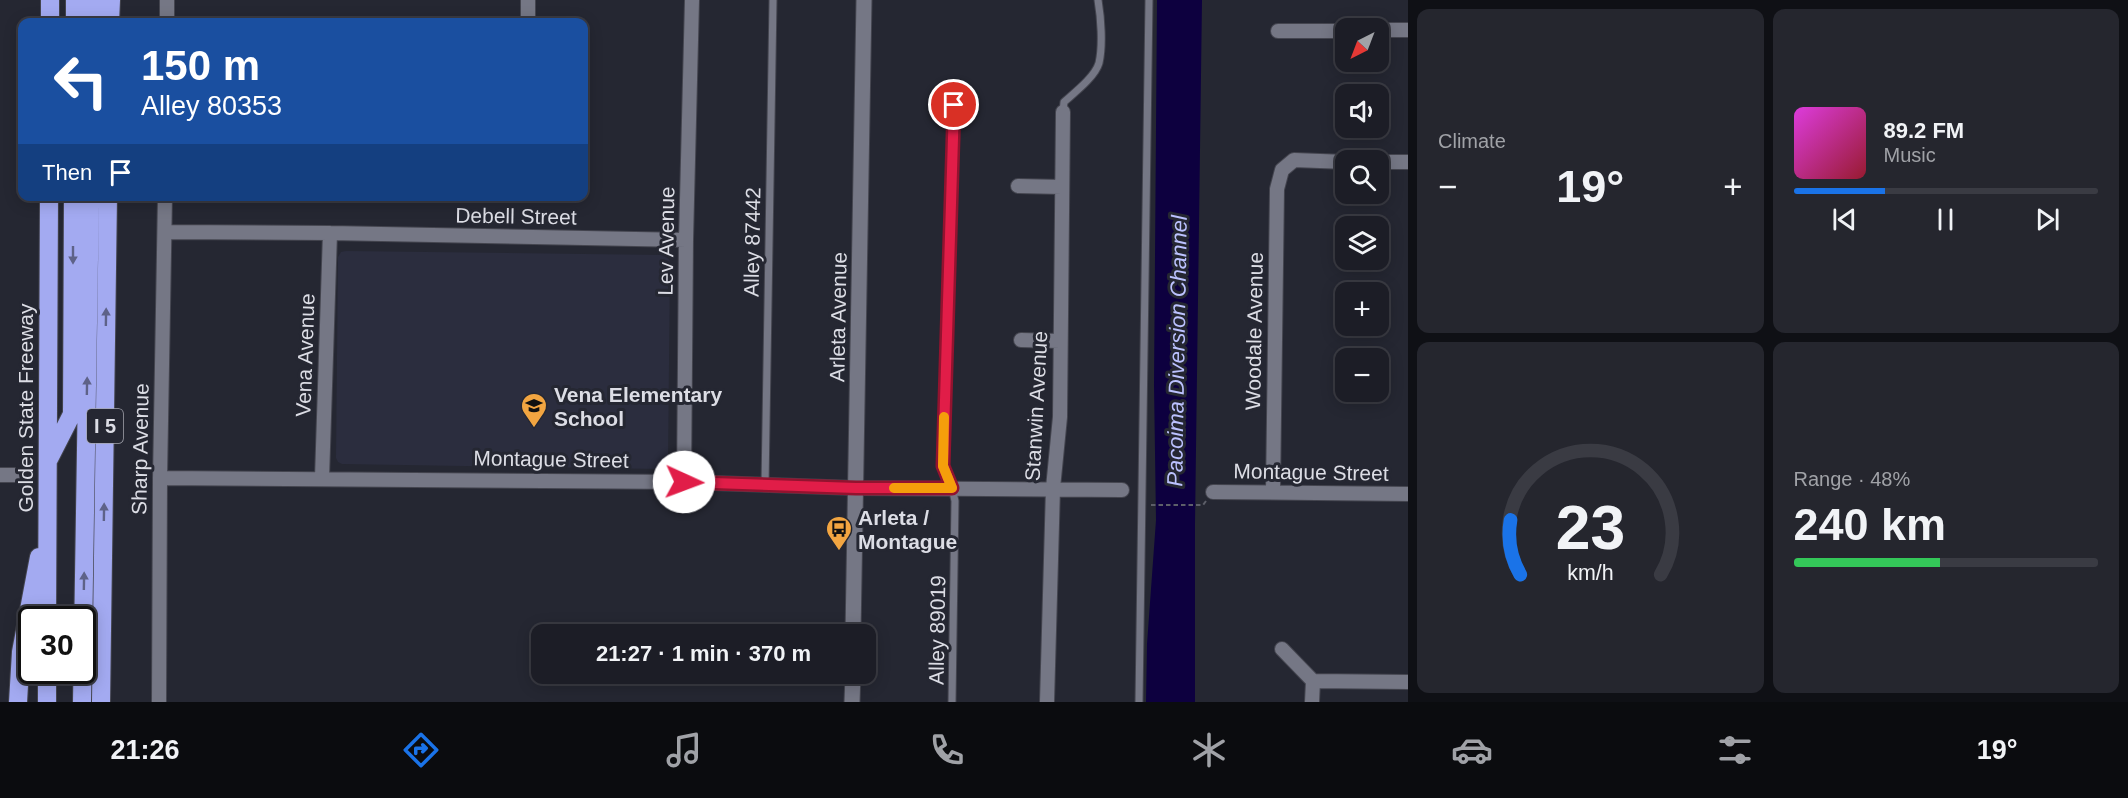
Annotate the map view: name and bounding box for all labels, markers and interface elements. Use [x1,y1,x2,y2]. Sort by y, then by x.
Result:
north arrow [1335,18,1389,72]
map controls [1335,18,1389,402]
icon: left [42,42,120,120]
text: 150 m [141,42,260,89]
pin [928,79,979,130]
button: sound [1335,84,1389,138]
icon: arrive [937,88,970,121]
text: Alley 80353 [141,91,282,121]
text: 89.2 FM [1884,118,1964,143]
text: Climate [1438,130,1506,152]
text: Music [1884,144,1936,166]
button: search [1335,150,1389,204]
icon: arrive [104,156,137,189]
text: Then [42,160,92,185]
text: 19° [1556,161,1624,212]
text: − [1438,168,1457,205]
text: + [1723,168,1743,205]
street label: Lev Avenue [654,186,678,296]
street label: Alley 87442 [740,187,764,297]
street label: Debell Street [455,203,577,229]
icon: previous [1828,203,1861,236]
icon: pause [1929,203,1962,236]
icon: next [2031,203,2064,236]
water label: Pacoima Diversion Channel [1162,214,1192,487]
button: layers [1335,216,1389,270]
one-way arrow [68,245,78,264]
street label: Arleta Avenue [825,252,851,382]
street label: Woodale Avenue [1241,252,1267,410]
button: + [1335,282,1389,336]
street label: Vena Avenue [291,293,319,417]
street label: Golden State Freeway [14,303,37,512]
one-way arrow [101,308,111,327]
street label: Stanwin Avenue [1021,330,1051,482]
button: − [1335,348,1389,402]
one-way arrow [82,376,91,395]
street label: Sharp Avenue [127,383,153,515]
place label: Vena Elementary School [554,383,722,430]
school or university icon: Vena Elementary School [519,391,549,429]
road number: I 5 [87,409,123,443]
street label: Montague Street [473,446,629,472]
position arrow [652,450,716,514]
street label: Montague Street [1233,459,1389,485]
text: Range · 48% [1794,468,1910,490]
text: 23 [1556,493,1625,562]
text: 240 km [1794,499,1946,550]
one-way arrow [99,503,109,522]
place label: Arleta / Montague [858,506,957,553]
bus stop icon: Arleta / Montague [824,514,854,552]
text: km/h [1567,561,1613,585]
one-way arrow [79,571,89,590]
street label: Alley 89019 [925,575,949,685]
speed limit sign: 30 [18,606,96,684]
text: 21:27 · 1 min · 370 m [596,641,811,666]
icon: directions [400,729,442,771]
icon: music [663,729,705,771]
icon: phone [926,729,968,771]
icon: climate [1188,729,1230,771]
icon: car [1451,729,1493,771]
icon: filters [1714,729,1756,771]
text: 21:26 [110,735,179,765]
text: 19° [1977,735,2018,765]

